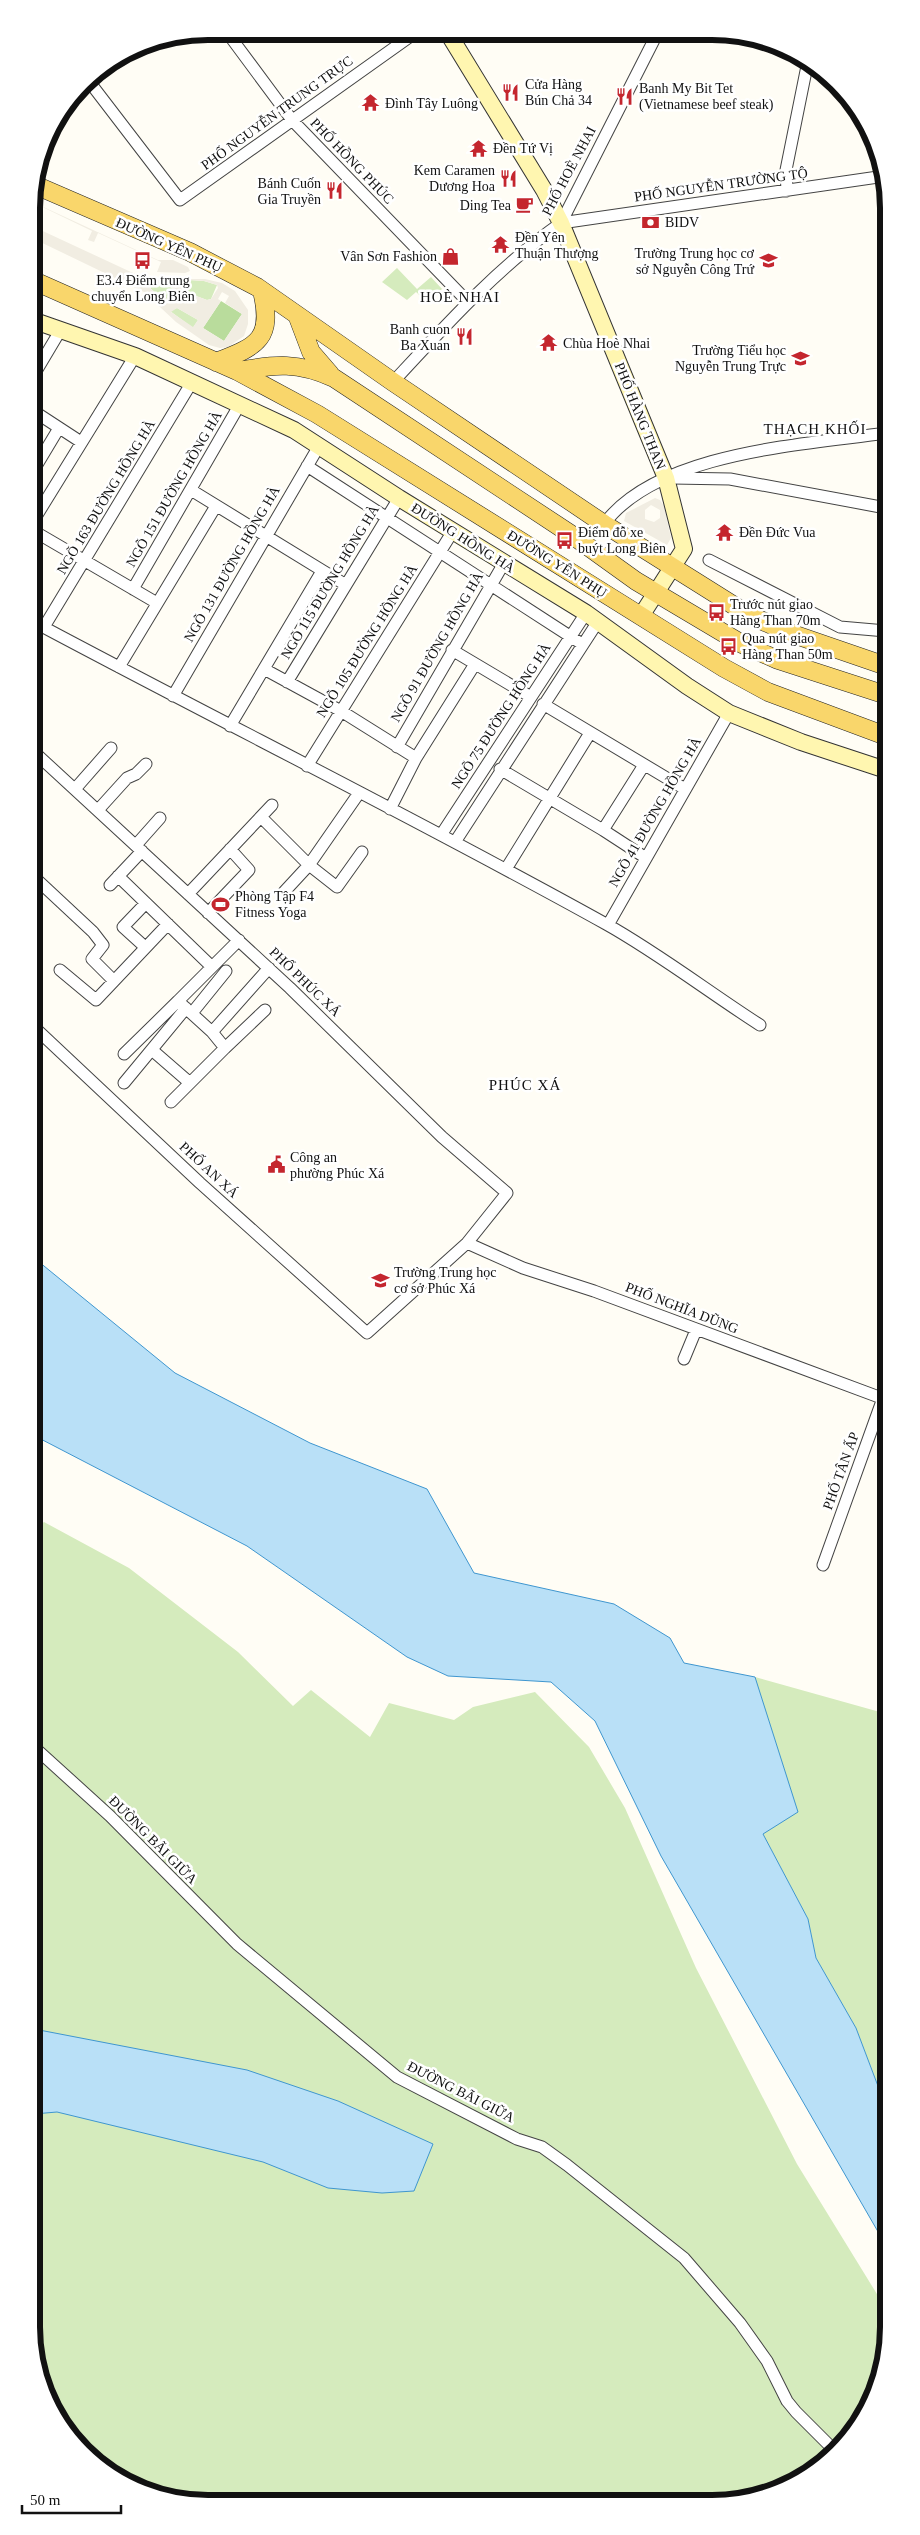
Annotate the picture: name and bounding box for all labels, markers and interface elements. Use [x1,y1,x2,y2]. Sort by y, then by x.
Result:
street label: PHỐ NGUYỄN TRUNG TRỰC [197,51,356,173]
place label: Cửa Hàng Bún Chả 34 [525,77,592,108]
place label: Banh My Bit Tet (Vietnamese beef steak) [639,81,774,113]
restaurant icon: Cửa Hàng Bún Chả 34 [501,82,521,102]
restaurant icon: Banh My Bit Tet (Vietnamese beef steak) [615,86,635,106]
temple icon: Đình Tây Luông [361,93,381,113]
place label: Đình Tây Luông [385,96,478,111]
street label: PHỐ HỒNG PHÚC [307,114,398,207]
street label: PHỐ HOÈ NHAI [537,123,599,218]
temple icon: Đền Tứ Vị [469,138,489,158]
place label: Đền Tứ Vị [493,141,553,156]
place label: Kem Caramen Dương Hoa [414,163,496,194]
street label: PHỐ NGUYỄN TRƯỜNG TỘ [633,163,809,205]
restaurant icon: Kem Caramen Dương Hoa [499,168,519,188]
place label: Bánh Cuốn Gia Truyền [258,176,321,207]
restaurant icon: Bánh Cuốn Gia Truyền [325,181,345,201]
cafe icon: Ding Tea [515,195,535,215]
place label: Ding Tea [460,198,512,213]
bank icon: BIDV [641,212,661,232]
street label: ĐƯỜNG YÊN PHỤ [114,214,225,275]
place label: BIDV [665,215,699,230]
place label: Đền Yên Thuận Thượng [515,230,599,261]
temple icon: Đền Yên Thuận Thượng [491,235,511,255]
shop icon: Vân Sơn Fashion [441,246,461,266]
place label: Trường Trung học cơ sở Nguyễn Công Trứ [634,246,755,277]
place label: Vân Sơn Fashion [340,249,437,264]
bus stop icon: E3.4 Điểm trung chuyển Long Biên [133,250,153,270]
school or university icon: Trường Trung học cơ sở Nguyễn Công Trứ [758,251,778,271]
place label: E3.4 Điểm trung chuyển Long Biên [91,273,195,304]
district label: HOÈ NHAI [420,289,500,305]
place label: Banh cuon Ba Xuan [390,322,450,353]
restaurant icon: Banh cuon Ba Xuan [454,327,474,347]
temple icon: Chùa Hoè Nhai [539,333,559,353]
place label: Chùa Hoè Nhai [563,336,650,351]
place label: Trường Tiểu học Nguyễn Trung Trực [675,343,786,374]
school or university icon: Trường Tiểu học Nguyễn Trung Trực [790,348,810,368]
street label: PHỐ HÀNG THAN [612,360,670,472]
street label: NGÕ 151 ĐƯỜNG HỒNG HÀ [121,407,225,570]
street label: NGÕ 163 ĐƯỜNG HỒNG HÀ [52,415,159,577]
district label: THẠCH KHỐI [764,420,866,437]
street label: NGÕ 131 ĐƯỜNG HỒNG HÀ [179,482,283,645]
street label: ĐƯỜNG HỒNG HÀ [409,498,519,576]
street label: NGÕ 115 ĐƯỜNG HỒNG HÀ [276,501,382,662]
temple icon: Đền Đức Vua [715,522,735,542]
place label: Điểm đỗ xe buýt Long Biên [578,525,666,556]
place label: Đền Đức Vua [739,525,816,540]
street label: ĐƯỜNG YÊN PHỤ [504,526,610,601]
bus stop icon: Điểm đỗ xe buýt Long Biên [554,530,574,550]
street label: NGÕ 105 ĐƯỜNG HỒNG HÀ [312,560,421,720]
street label: NGÕ 91 ĐƯỜNG HỒNG HÀ [386,568,487,724]
place label: Trước nút giao Hàng Than 70m [730,597,821,628]
bus stop icon: Trước nút giao Hàng Than 70m [706,602,726,622]
place label: Qua nút giao Hàng Than 50m [742,631,833,662]
bus stop icon: Qua nút giao Hàng Than 50m [718,636,738,656]
street label: NGÕ 75 ĐƯỜNG HỒNG HÀ [447,639,554,791]
street label: NGÕ 41 ĐƯỜNG HỒNG HÀ [604,733,705,889]
place label: Phòng Tập F4 Fitness Yoga [235,889,314,920]
sports icon: Phòng Tập F4 Fitness Yoga [211,894,231,914]
street label: PHỐ PHÚC XÁ [266,943,346,1020]
district label: PHÚC XÁ [489,1077,561,1093]
street label: PHỐ AN XÁ [177,1138,243,1202]
place label: Công an phường Phúc Xá [290,1150,385,1181]
public building icon: Công an phường Phúc Xá [266,1155,286,1175]
place label: Trường Trung học cơ sở Phúc Xá [394,1265,496,1296]
school or university icon: Trường Trung học cơ sở Phúc Xá [370,1270,390,1290]
street label: PHỐ NGHĨA DŨNG [623,1278,741,1336]
street label: PHỐ TÂN ẤP [818,1429,862,1512]
street label: ĐƯỜNG BÃI GIỮA [106,1792,201,1888]
street label: ĐƯỜNG BÃI GIỮA [405,2058,518,2126]
scale bar [22,2482,121,2514]
text: 50 m [30,2492,61,2508]

